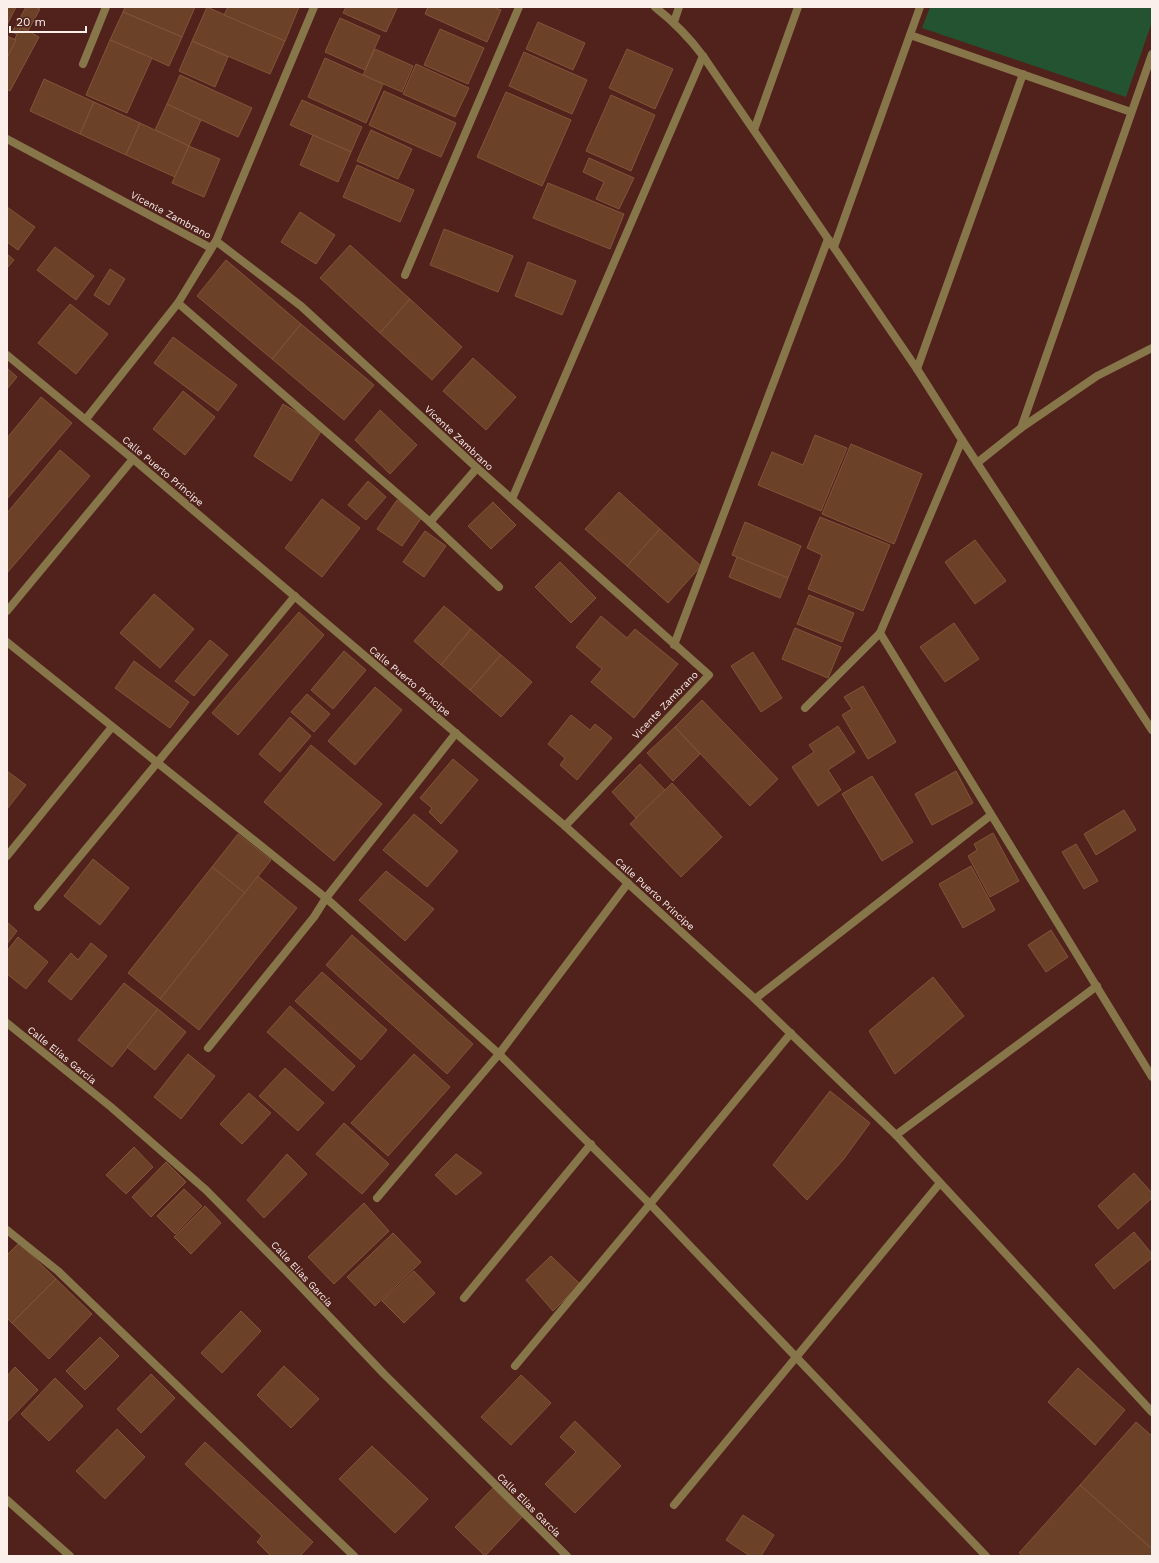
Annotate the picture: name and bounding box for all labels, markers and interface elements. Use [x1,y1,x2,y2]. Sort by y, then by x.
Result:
scale bar [10,8,86,34]
text: 20 m [16,15,46,29]
street label: Vicente Zambrano [129,189,213,241]
street label: Vicente Zambrano [422,403,496,473]
street label: Calle Puerto Principe [120,434,206,508]
street label: Calle Puerto Principe [367,644,453,718]
street label: Vicente Zambrano [630,669,700,741]
street label: Calle Puerto Principe [613,856,697,933]
street label: Calle Elías García [26,1024,99,1086]
street label: Calle Elías García [269,1239,335,1309]
street label: Calle Elías García [495,1471,563,1539]

